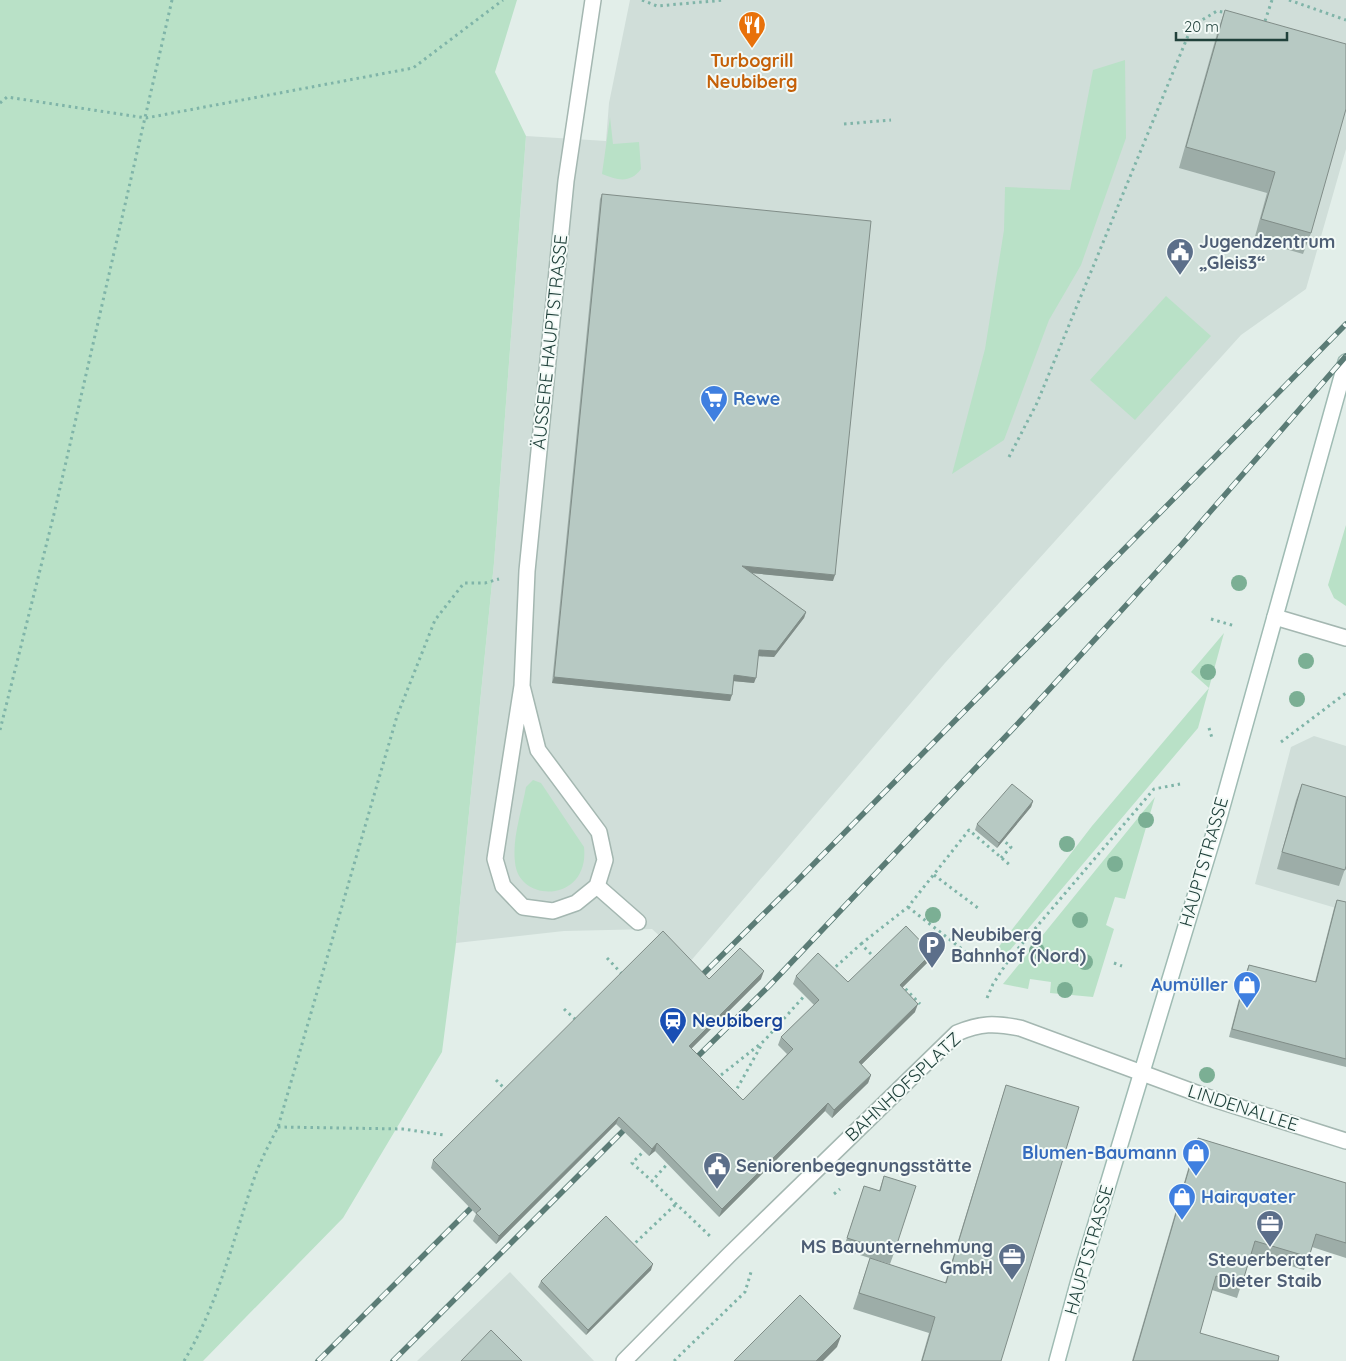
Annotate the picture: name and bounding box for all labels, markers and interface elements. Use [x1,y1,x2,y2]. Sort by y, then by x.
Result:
restaurant icon: Turbogrill Neubiberg [737,10,767,49]
scale bar [1176,10,1287,42]
text: 20 m [1184,17,1219,36]
place label: Turbogrill Neubiberg [707,49,797,93]
place label: Jugendzentrum „Gleis3“ [1199,230,1335,274]
street label: ÄUSSERE HAUPTSTRASSE [527,233,572,451]
public building icon: Jugendzentrum „Gleis3“ [1165,237,1195,276]
supermarket icon: Rewe [699,384,729,423]
place label: Rewe [733,387,780,410]
street label: HAUPTSTRASSE [1174,794,1233,929]
place label: Neubiberg Bahnhof (Nord) [951,923,1086,967]
parking icon: Neubiberg Bahnhof (Nord) [917,930,947,969]
shop icon: Aumüller [1232,970,1262,1009]
place label: Aumüller [1151,973,1228,996]
station icon: Neubiberg [658,1006,688,1045]
place label: Neubiberg [692,1009,783,1032]
street label: BAHNHOFSPLATZ [840,1027,965,1146]
street label: LINDENALLEE [1185,1079,1301,1136]
shop icon: Blumen-Baumann [1181,1138,1211,1177]
place label: Blumen-Baumann [1022,1141,1177,1164]
public building icon: Seniorenbegegnungsstätte [702,1151,732,1190]
place label: Seniorenbegegnungsstätte [736,1154,972,1177]
street label: HAUPTSTRASSE [1059,1182,1118,1317]
shop icon: Hairquater [1167,1182,1197,1221]
place label: Hairquater [1201,1185,1296,1208]
office icon: Steuerberater Dieter Staib [1255,1209,1285,1248]
place label: MS Bauunternehmung GmbH [801,1235,993,1279]
office icon: MS Bauunternehmung GmbH [997,1242,1027,1281]
place label: Steuerberater Dieter Staib [1208,1248,1332,1292]

